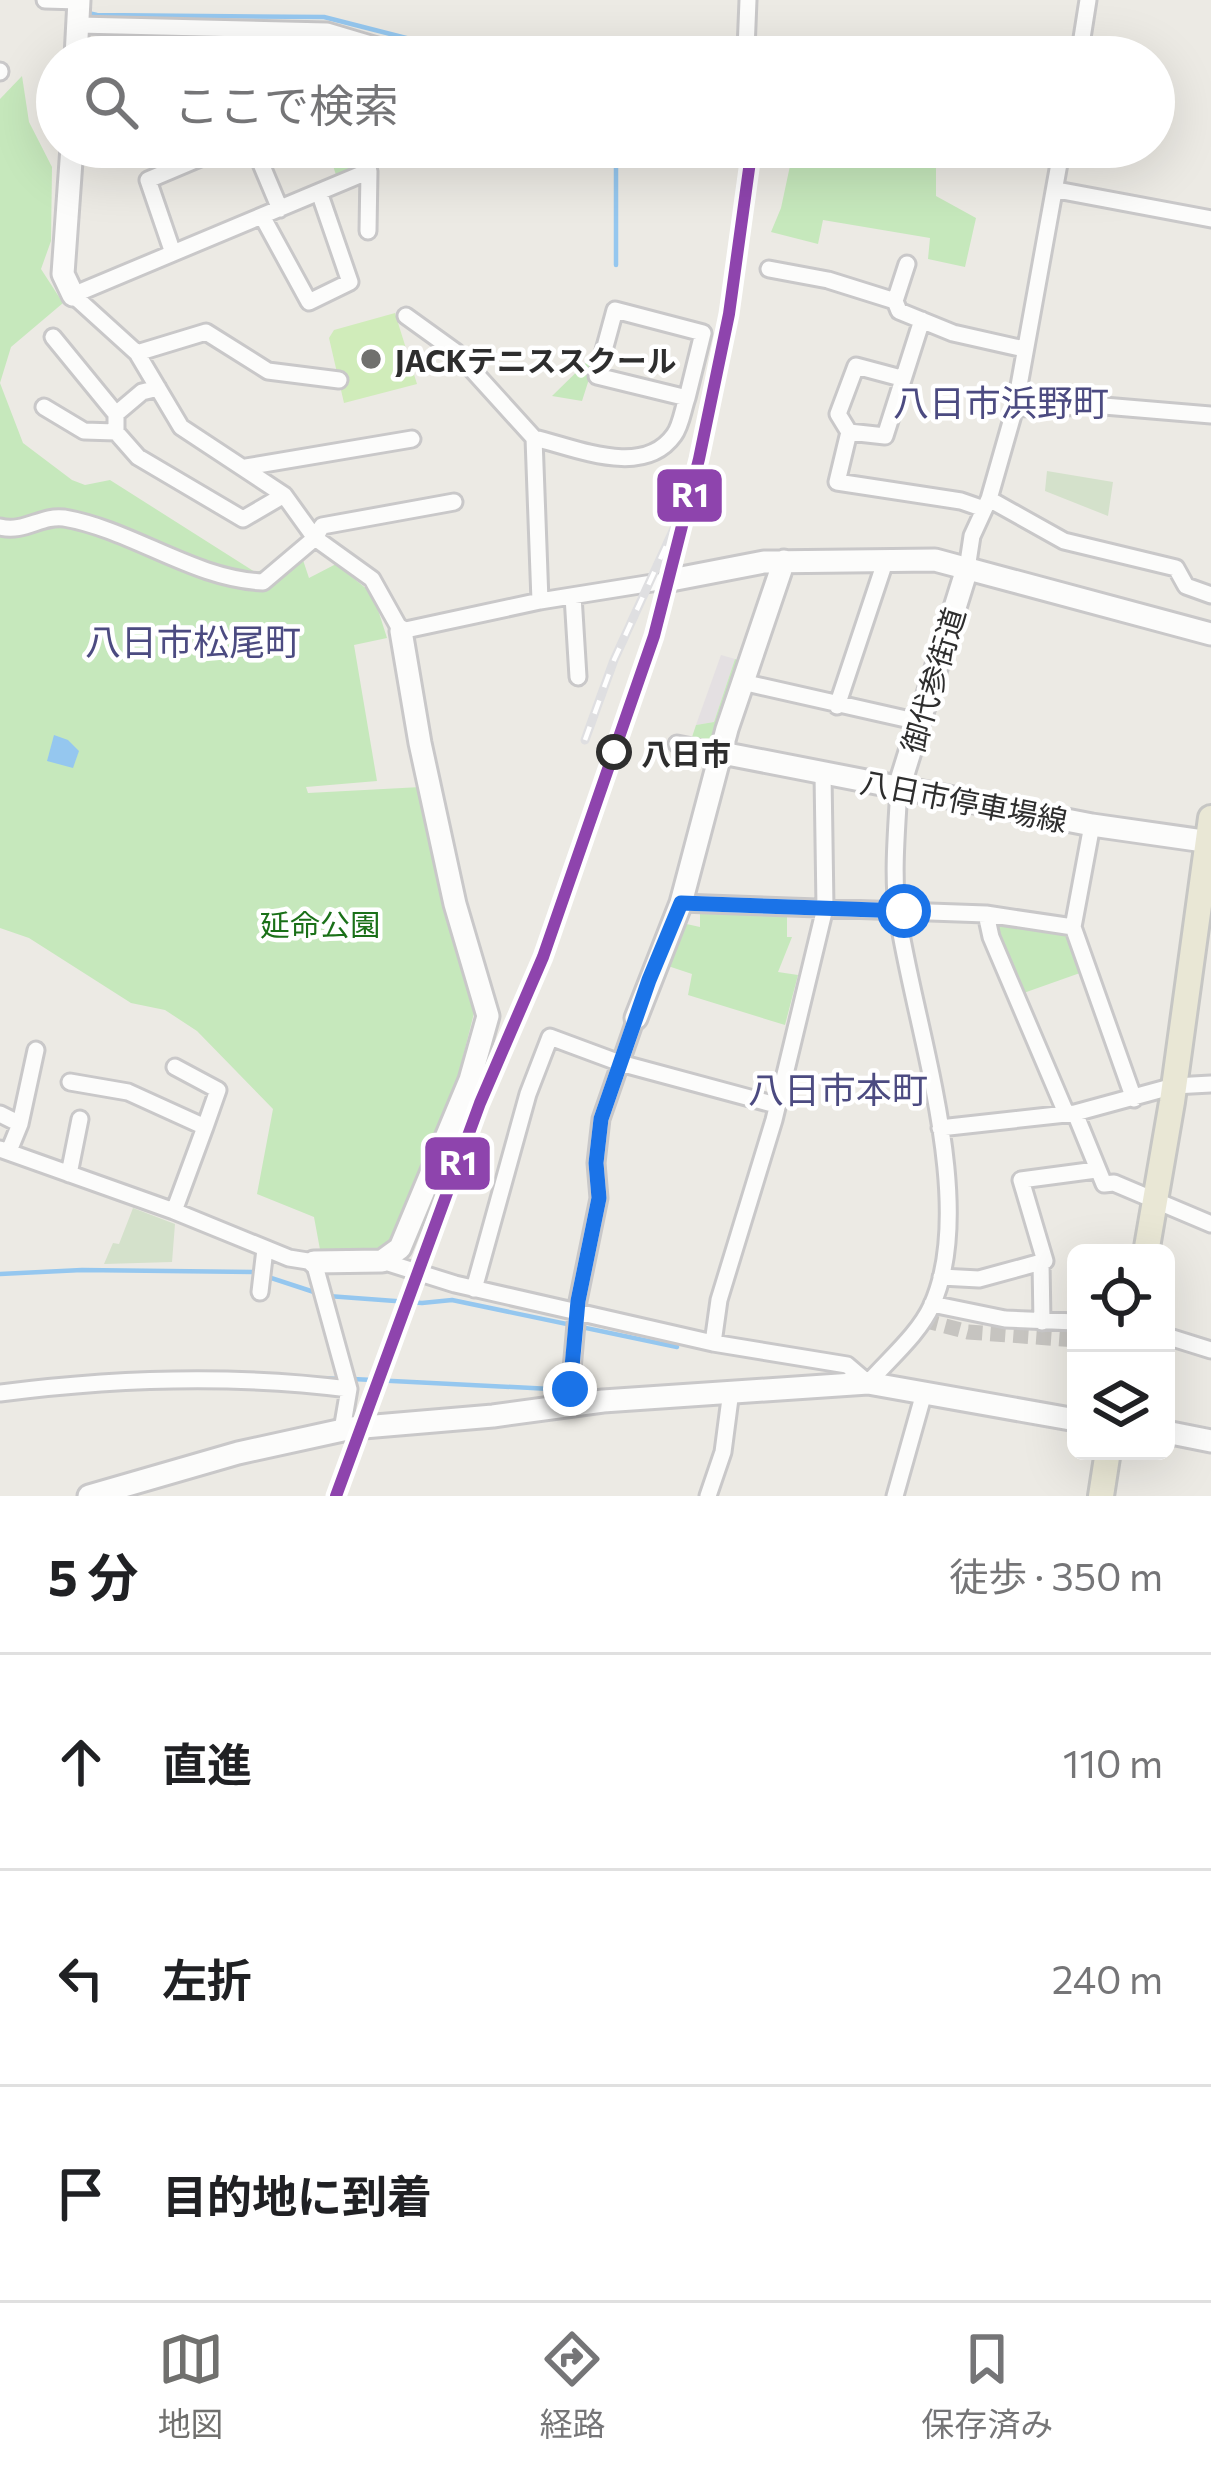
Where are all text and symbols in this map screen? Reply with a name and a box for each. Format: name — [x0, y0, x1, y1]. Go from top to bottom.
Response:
search box — [36, 36, 1175, 168]
icon: search — [78, 69, 144, 135]
text: ここで検索 — [174, 76, 399, 131]
place label: JACKテニススクール — [395, 341, 677, 378]
marker: JACKテニススクール — [358, 346, 384, 372]
district label: 八日市浜野町 — [893, 379, 1109, 423]
line badge: R1 — [655, 467, 724, 524]
text: R1 — [671, 473, 709, 514]
street label: 御代参街道 — [892, 603, 972, 757]
district label: 八日市松尾町 — [85, 618, 301, 662]
place label: 八日市 — [641, 734, 731, 771]
marker: 八日市 — [598, 736, 630, 768]
street label: 八日市停車場線 — [857, 762, 1071, 838]
route start — [877, 884, 931, 938]
park label: 延命公園 — [260, 905, 380, 942]
district label: 八日市本町 — [748, 1066, 928, 1110]
line badge: R1 — [423, 1135, 492, 1192]
text: R1 — [439, 1141, 477, 1182]
map controls — [1067, 1244, 1175, 1460]
button: locate — [1067, 1244, 1175, 1352]
button: layers — [1067, 1352, 1175, 1460]
route end — [543, 1362, 597, 1416]
text: 5 分 — [48, 1544, 138, 1607]
text: 徒歩 · 350 m — [949, 1551, 1163, 1599]
icon: ahead — [48, 1729, 114, 1795]
text: 直進 — [162, 1735, 252, 1790]
text: 110 m — [1063, 1738, 1163, 1786]
icon: left — [48, 1945, 114, 2011]
text: 左折 — [162, 1951, 252, 2006]
text: 240 m — [1052, 1954, 1163, 2002]
icon: arrive — [48, 2161, 114, 2227]
text: 目的地に到着 — [162, 2167, 432, 2222]
tab: 地図 — [158, 2326, 224, 2446]
tab: 経路 — [539, 2326, 605, 2446]
tab: 保存済み — [921, 2326, 1053, 2446]

